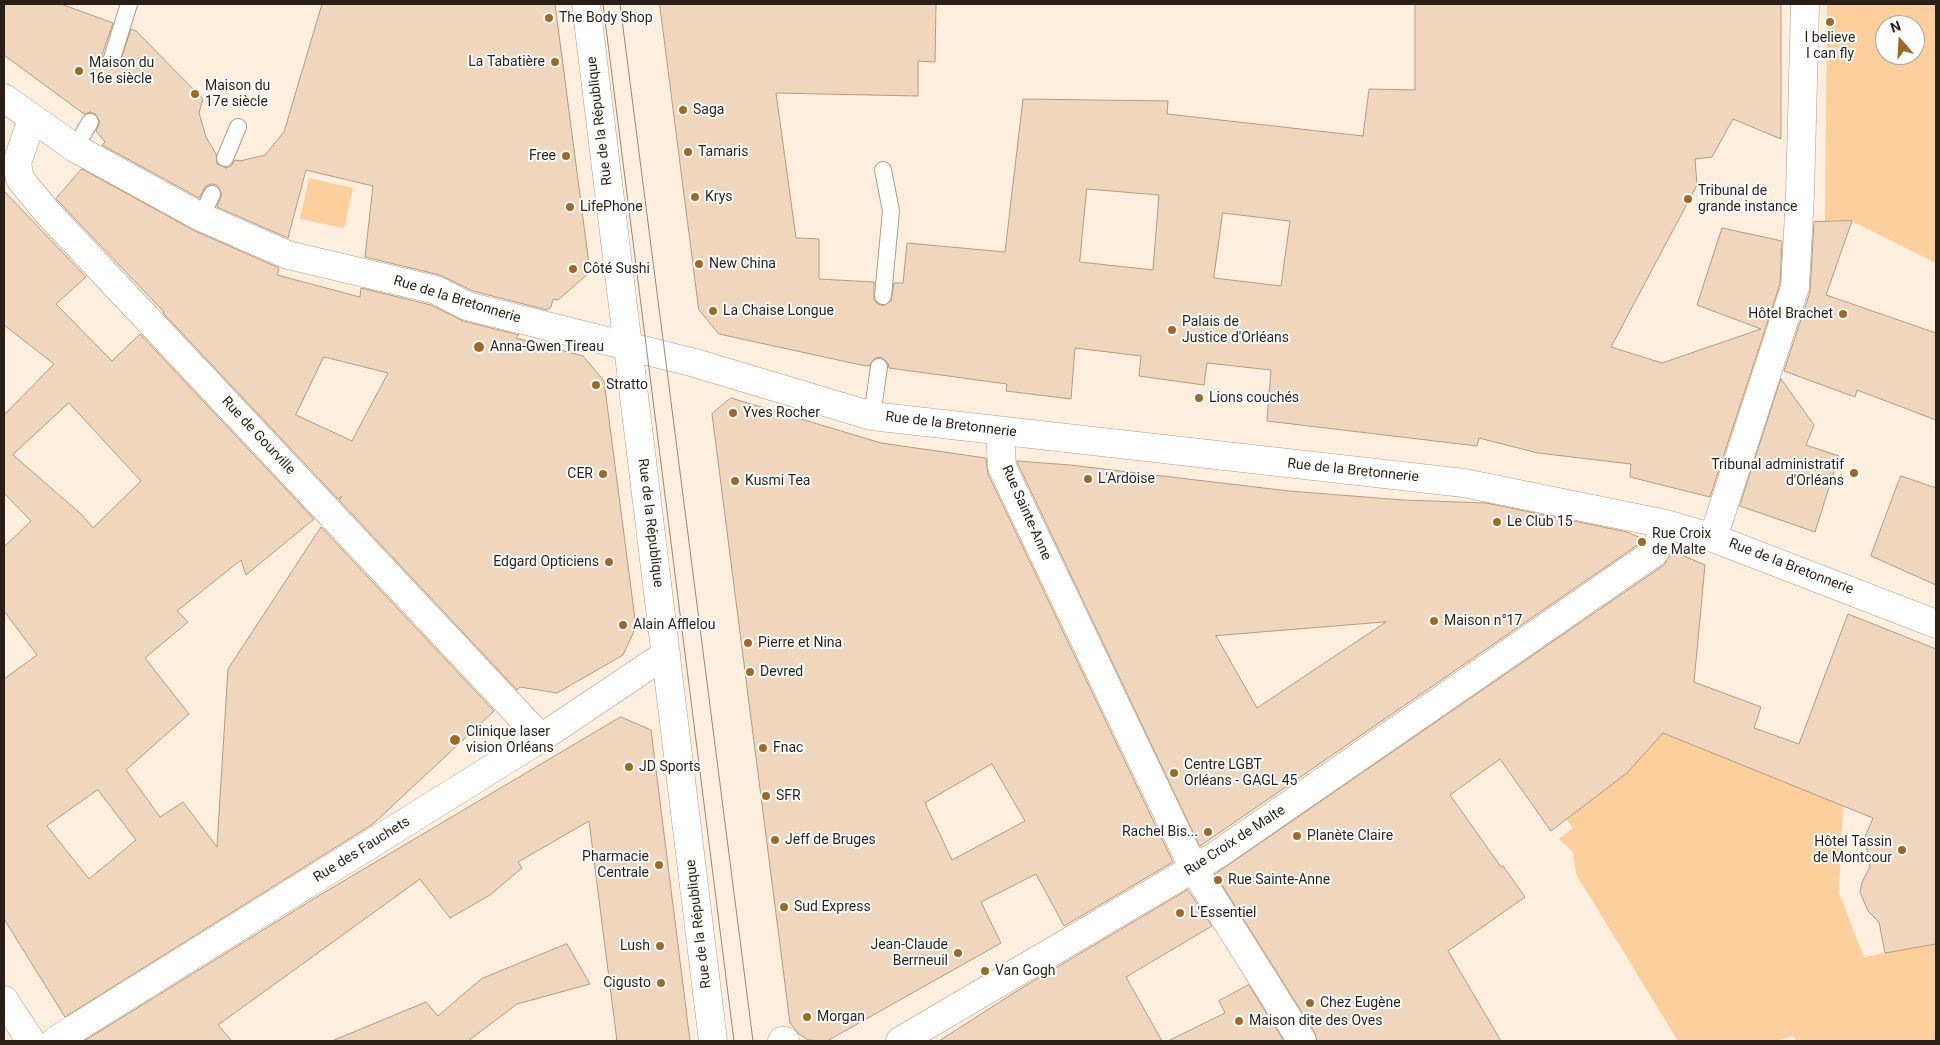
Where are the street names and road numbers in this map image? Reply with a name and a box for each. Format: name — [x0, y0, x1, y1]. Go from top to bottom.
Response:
street label: Rue de la République — [584, 55, 616, 187]
street label: Rue de la Bretonnerie — [391, 273, 523, 327]
street label: Rue de Gourville — [218, 393, 298, 479]
street label: Rue de la Bretonnerie — [884, 409, 1018, 441]
street label: Rue de la Bretonnerie — [1286, 456, 1420, 486]
street label: Rue de la République — [634, 457, 666, 589]
street label: Rue Sainte-Anne — [998, 463, 1054, 563]
street label: Rue de la Bretonnerie — [1726, 535, 1856, 599]
street label: Rue Croix de Malte — [1181, 802, 1289, 880]
street label: Rue des Fauchets — [311, 814, 413, 886]
street label: Rue de la République — [683, 858, 715, 990]

